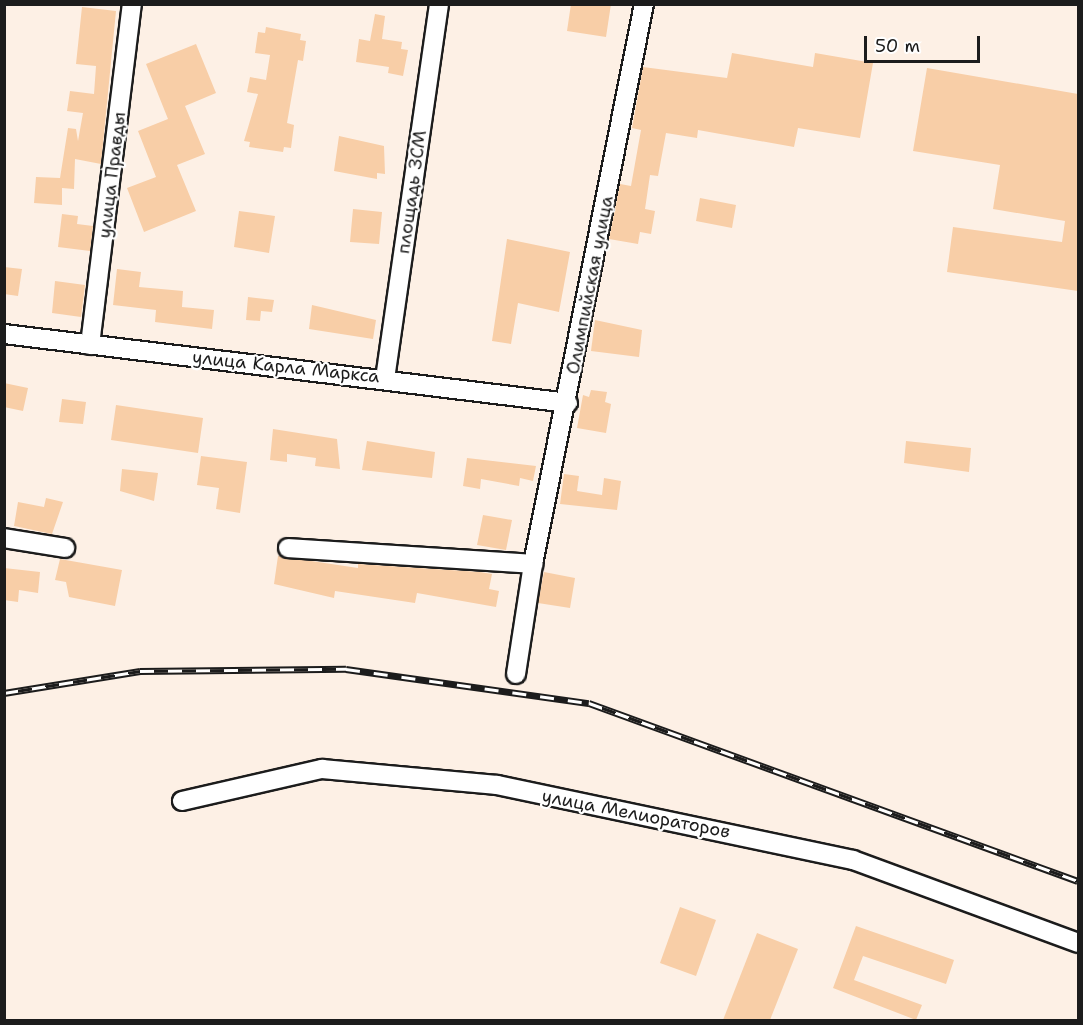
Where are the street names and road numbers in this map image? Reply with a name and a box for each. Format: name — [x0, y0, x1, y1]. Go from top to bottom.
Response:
street label: улица Правды — [94, 111, 130, 239]
street label: площадь ЗСМ — [393, 129, 431, 255]
street label: Олимпийская улица — [562, 194, 618, 376]
street label: улица Карла Маркса — [191, 346, 381, 388]
street label: улица Мелиораторов — [540, 785, 732, 843]

